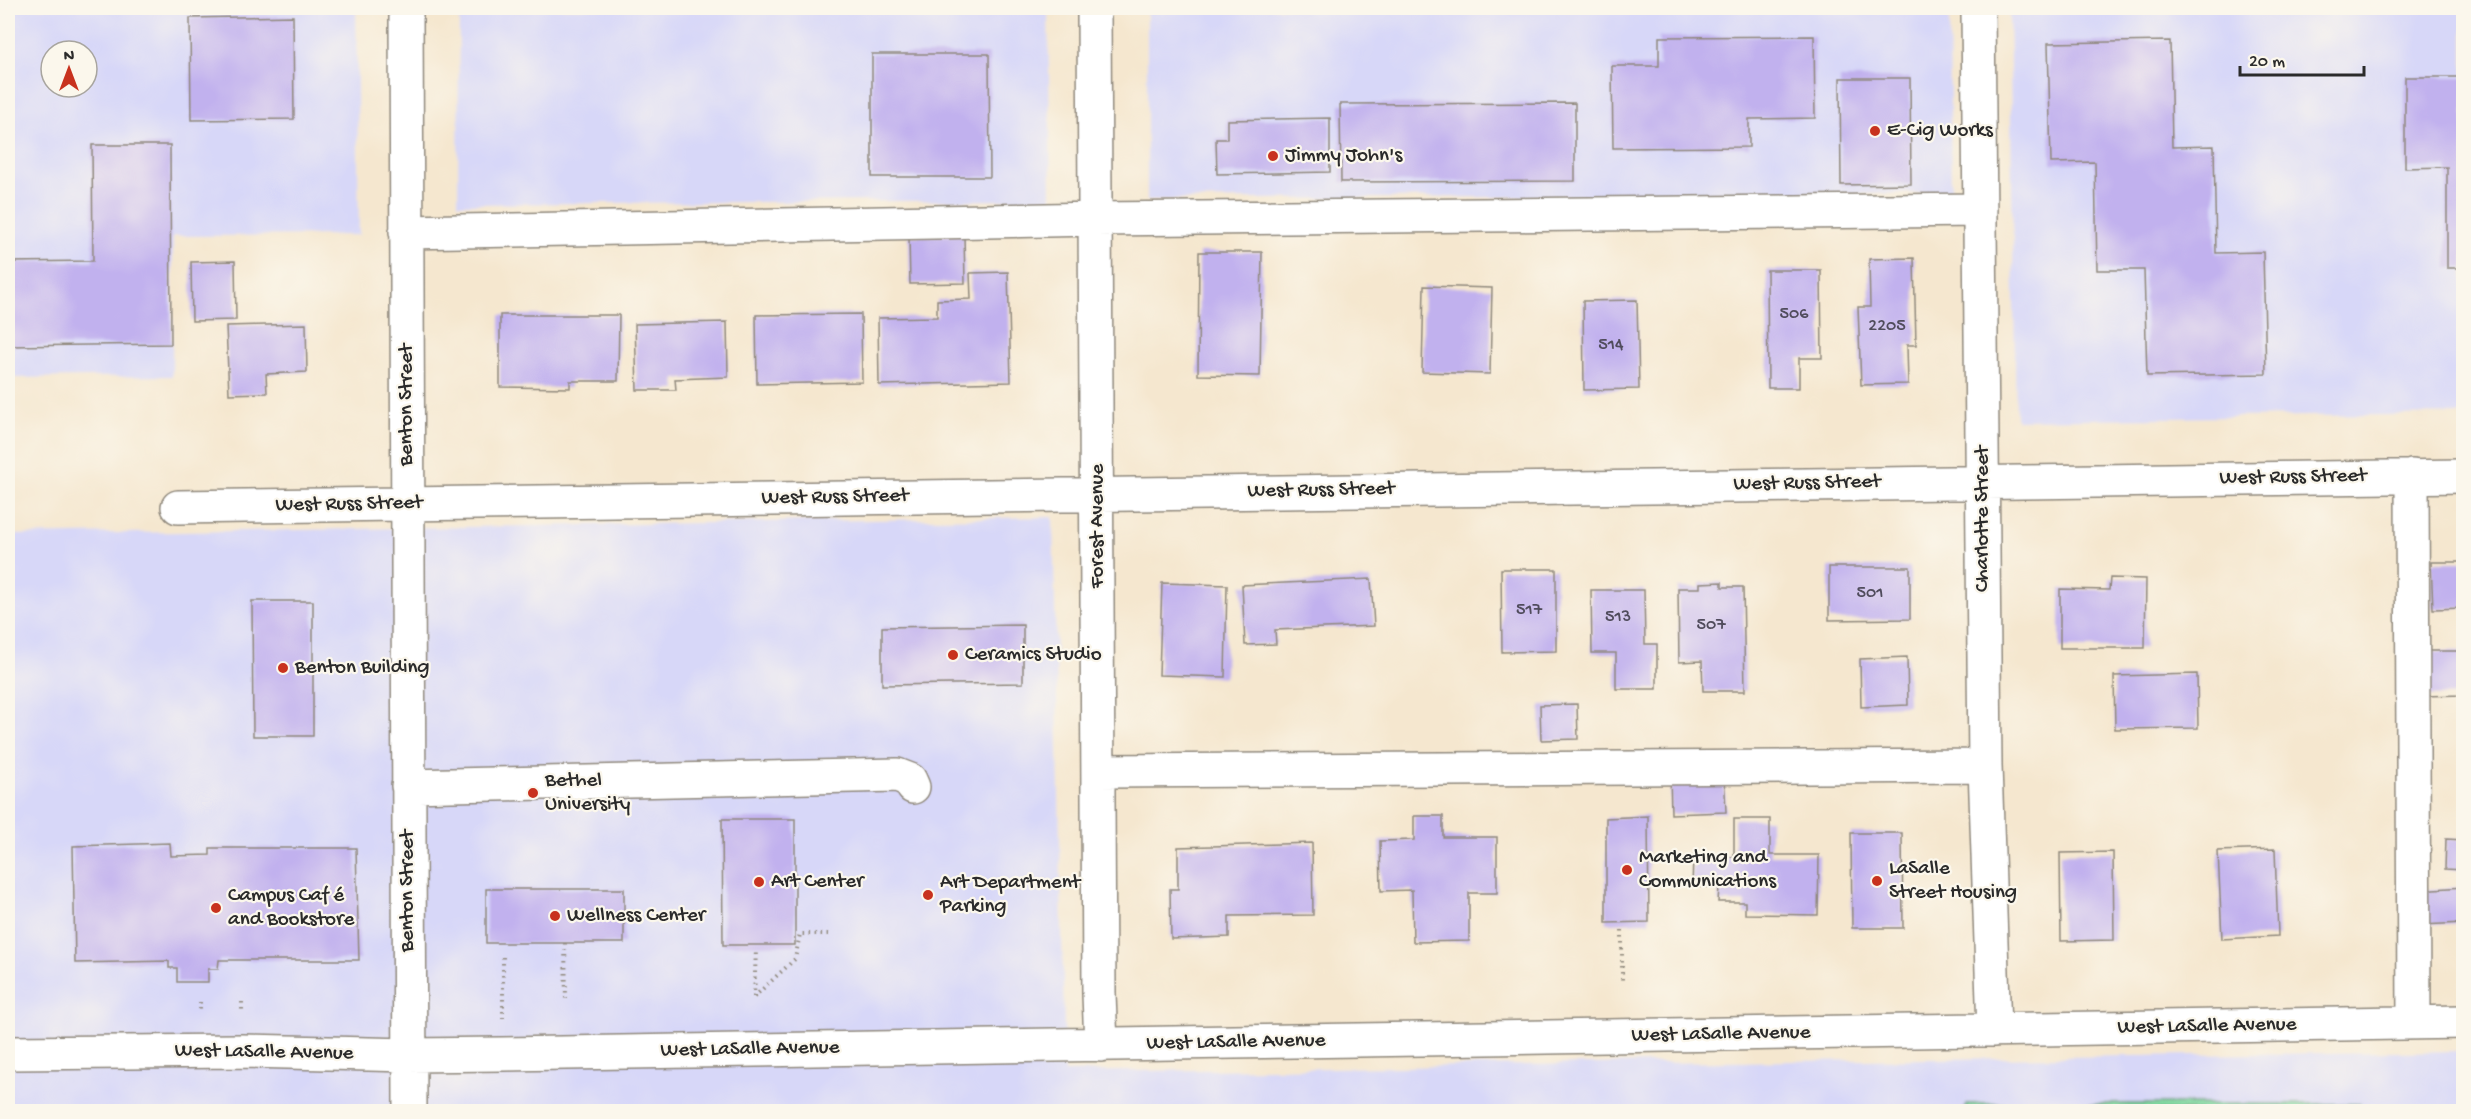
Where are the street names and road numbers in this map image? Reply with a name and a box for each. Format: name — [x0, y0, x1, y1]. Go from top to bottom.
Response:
street label: Benton Street — [395, 342, 420, 467]
street label: Charlotte Street — [1971, 443, 1996, 592]
street label: Forest Avenue — [1086, 463, 1111, 589]
street label: West Russ Street — [2219, 464, 2369, 492]
street label: West Russ Street — [1733, 470, 1883, 498]
street label: West Russ Street — [1247, 477, 1397, 505]
street label: West Russ Street — [761, 484, 911, 512]
street label: West Russ Street — [275, 491, 425, 519]
street label: Benton Street — [396, 828, 421, 953]
street label: West LaSalle Avenue — [2117, 1013, 2298, 1041]
street label: West LaSalle Avenue — [1631, 1021, 1812, 1049]
street label: West LaSalle Avenue — [1146, 1029, 1327, 1057]
street label: West LaSalle Avenue — [660, 1036, 841, 1064]
street label: West LaSalle Avenue — [174, 1039, 355, 1067]

